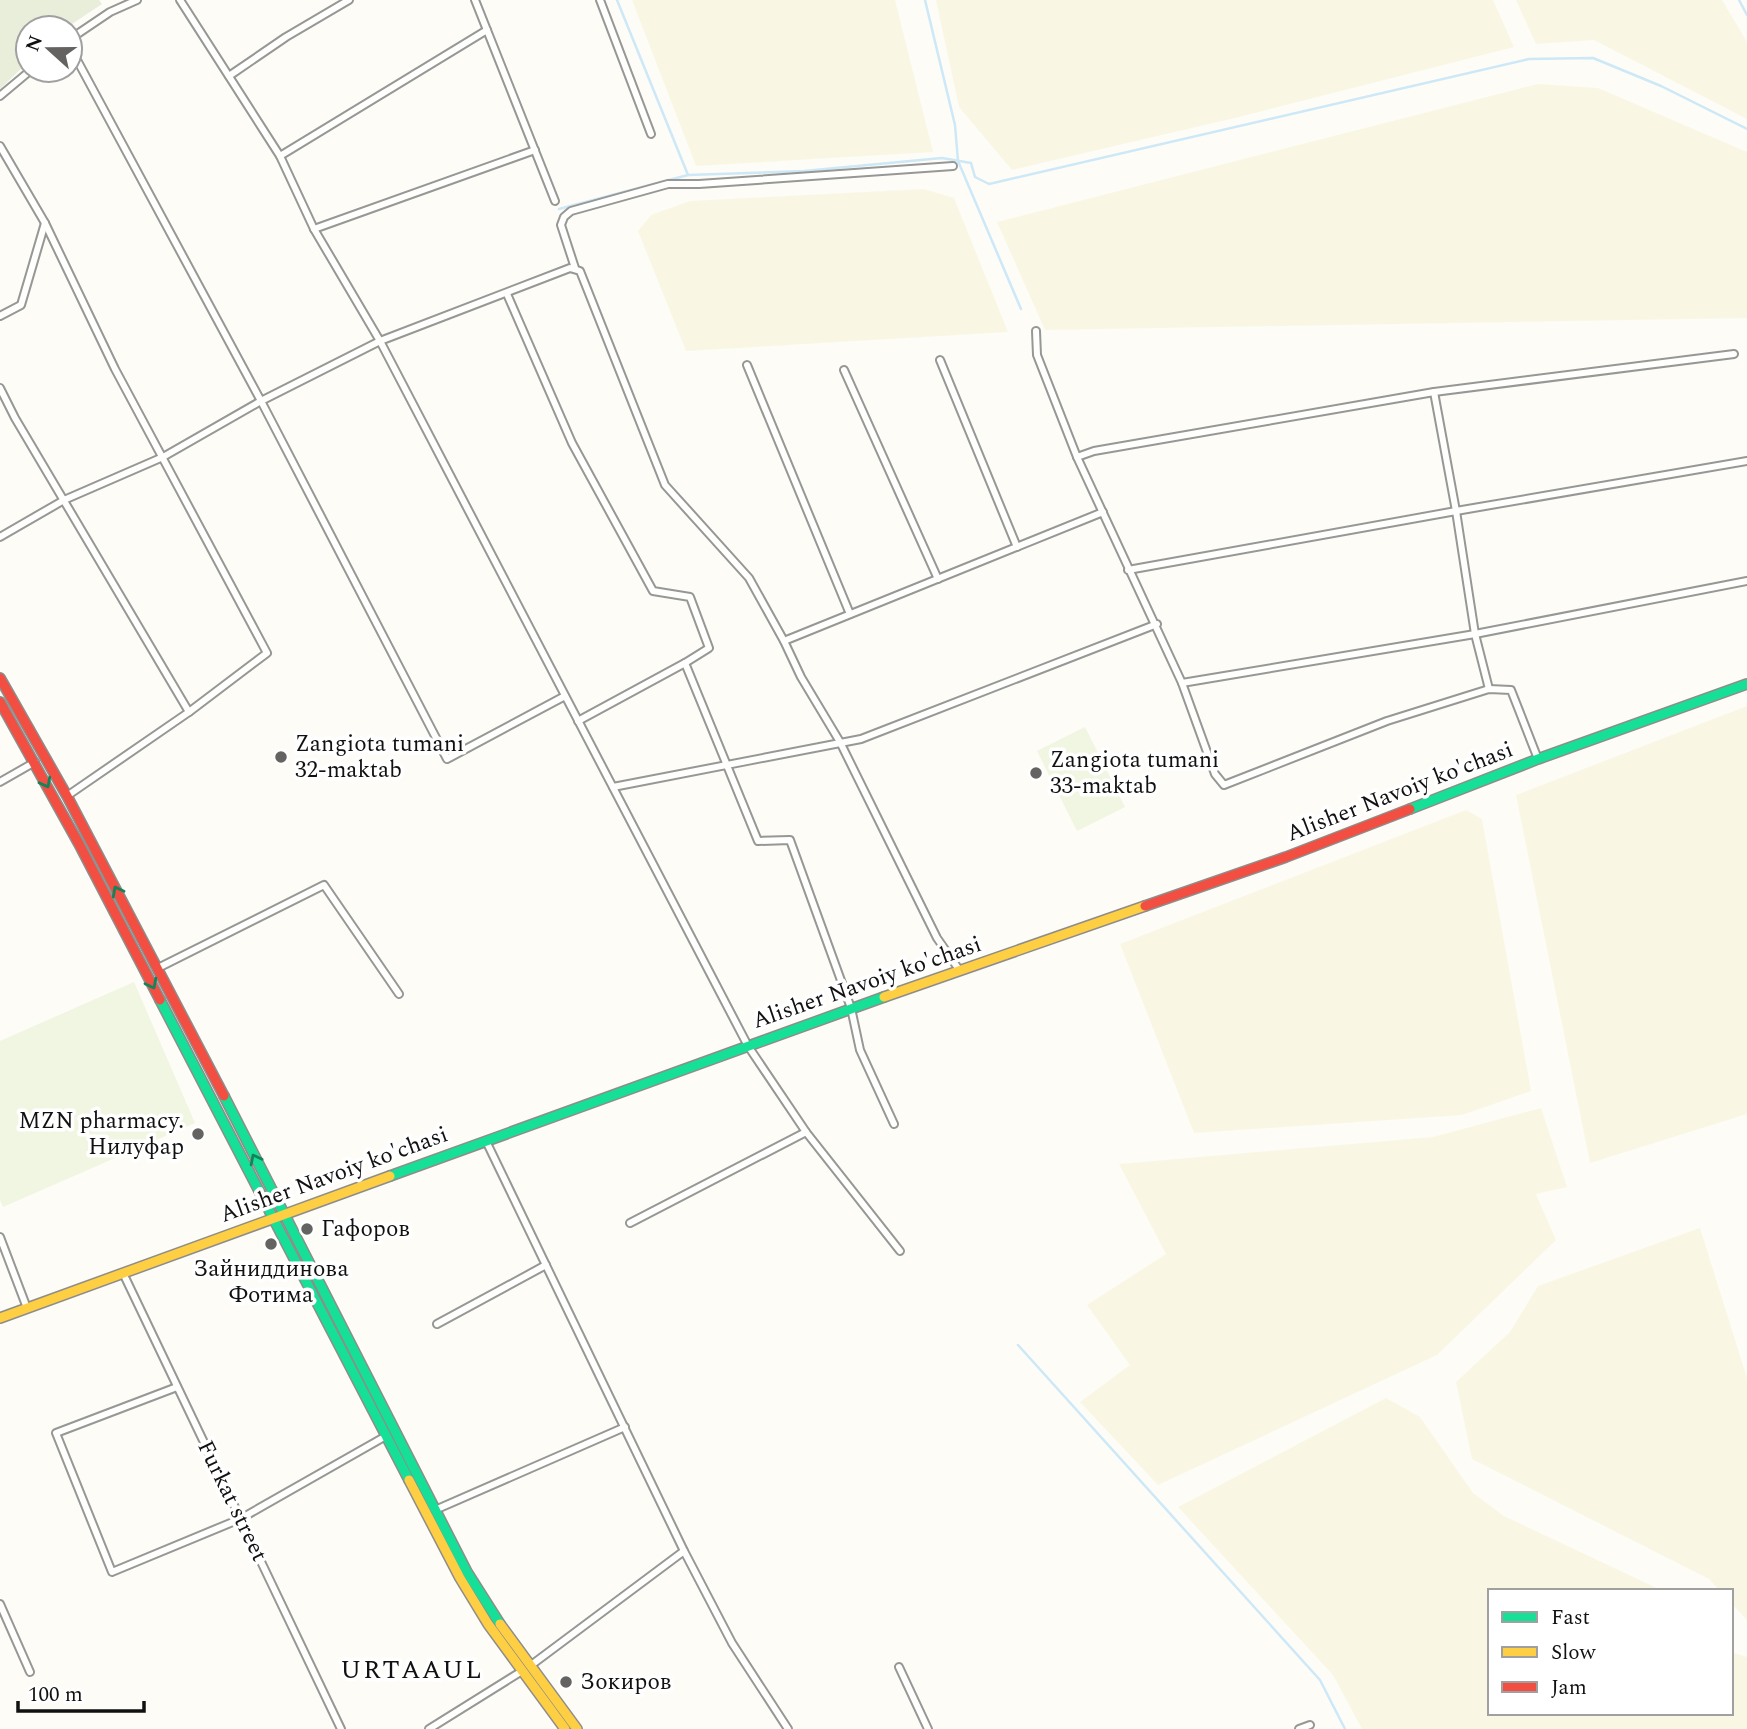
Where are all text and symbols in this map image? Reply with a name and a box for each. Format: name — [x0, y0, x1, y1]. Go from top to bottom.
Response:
north arrow — [14, 14, 84, 84]
text: N — [18, 31, 51, 56]
place label: Zangiota tumani 32-maktab — [295, 727, 464, 788]
street label: Alisher Navoiy ko'chasi — [1282, 733, 1518, 851]
place label: Zangiota tumani 33-maktab — [1050, 743, 1219, 804]
marker: Zangiota tumani 32-maktab — [273, 749, 289, 765]
marker: Zangiota tumani 33-maktab — [1028, 765, 1044, 781]
one-way arrow — [38, 775, 51, 788]
one-way arrow — [112, 886, 125, 898]
street label: Alisher Navoiy ko'chasi — [748, 927, 986, 1039]
one-way arrow — [143, 977, 157, 989]
place label: MZN pharmacy. Нилуфар — [18, 1104, 184, 1165]
street label: Alisher Navoiy ko'chasi — [215, 1117, 453, 1233]
marker: MZN pharmacy. Нилуфар — [190, 1126, 206, 1142]
one-way arrow — [249, 1154, 263, 1166]
place label: Гафоров — [321, 1212, 410, 1247]
marker: Гафоров — [299, 1221, 315, 1237]
marker: Зайниддинова Фотима — [263, 1236, 279, 1252]
place label: Зайниддинова Фотима — [193, 1252, 349, 1313]
street label: Furkat street — [188, 1434, 276, 1568]
legend — [1488, 1589, 1733, 1715]
text: Fast — [1551, 1602, 1590, 1634]
text: Slow — [1551, 1637, 1597, 1669]
district label: URTAAUL — [340, 1650, 484, 1690]
place label: Зокиров — [580, 1665, 671, 1700]
scale bar — [18, 1670, 144, 1714]
text: Jam — [1551, 1672, 1587, 1704]
marker: Зокиров — [558, 1674, 574, 1690]
text: 100 m — [28, 1679, 83, 1711]

